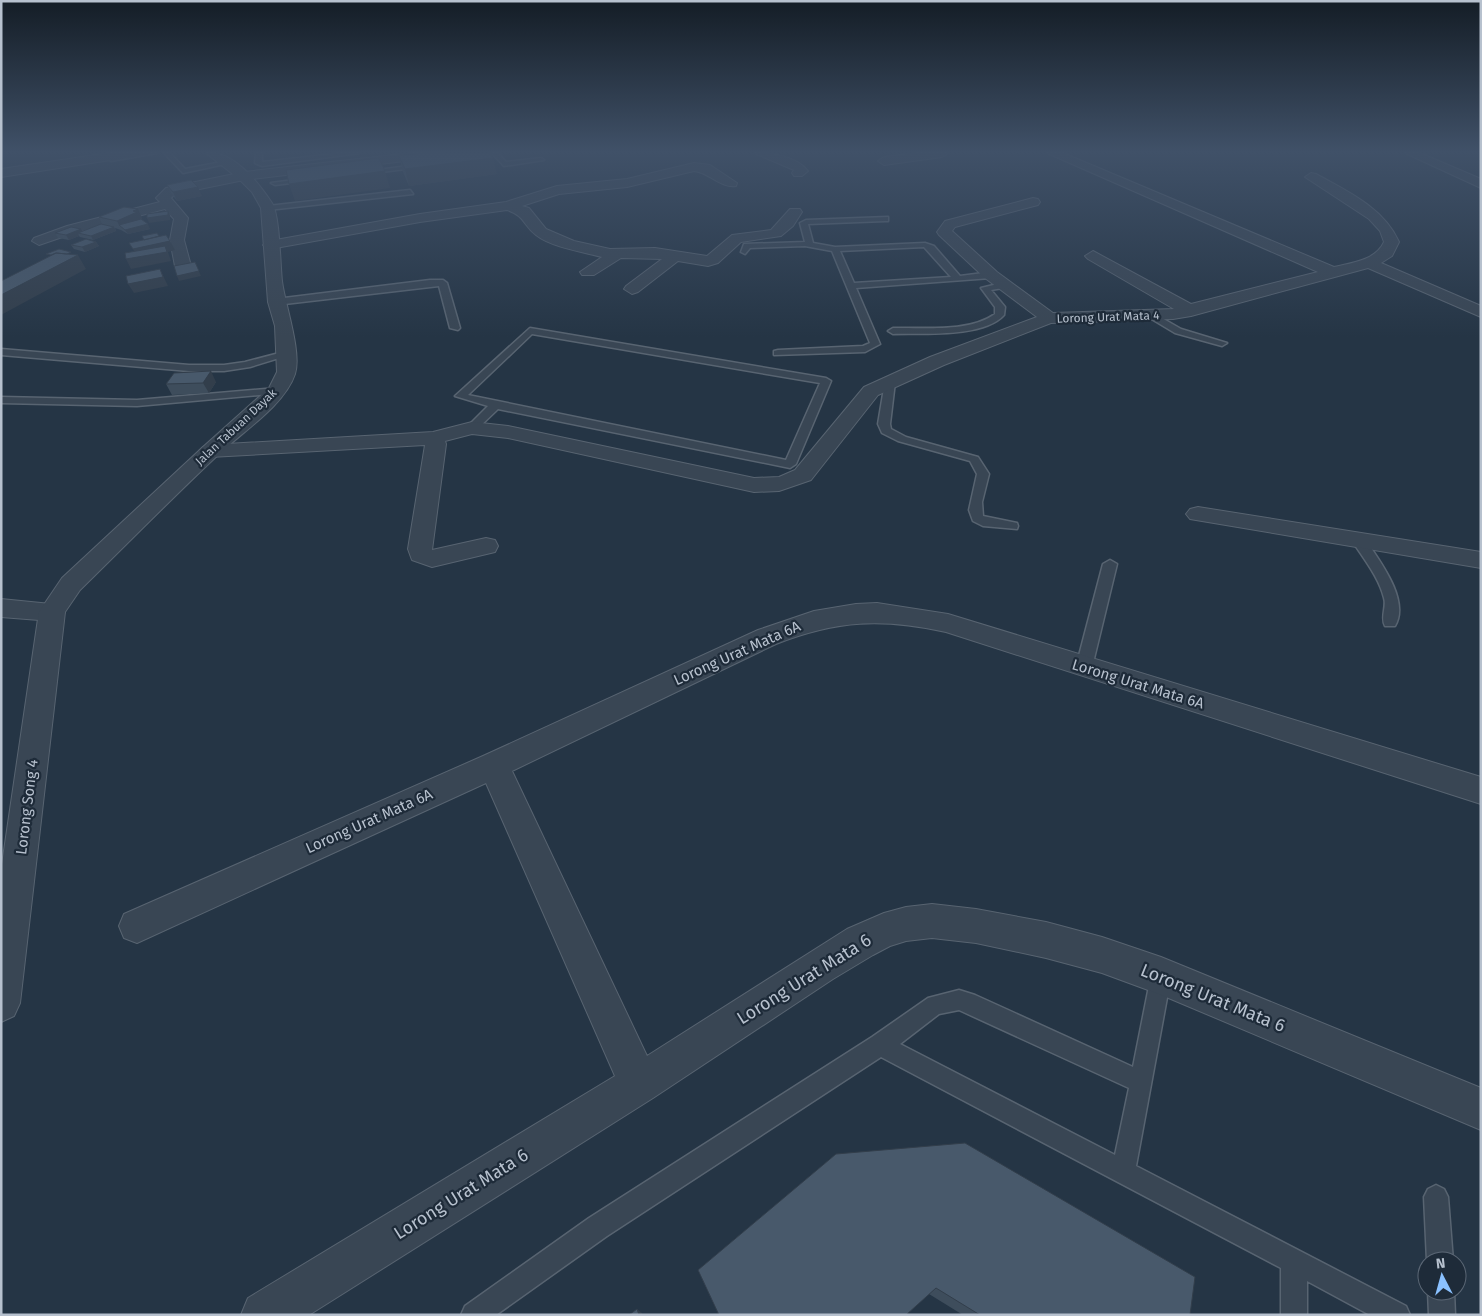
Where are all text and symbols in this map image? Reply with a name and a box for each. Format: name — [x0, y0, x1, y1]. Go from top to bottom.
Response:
street label: Lorong Urat Mata 4 — [1056, 308, 1160, 326]
street label: Jalan Tabuan Dayak — [193, 385, 280, 468]
street label: Lorong Urat Mata 6A — [671, 617, 804, 689]
street label: Lorong Urat Mata 6A — [1070, 655, 1207, 713]
street label: Lorong Song 4 — [12, 758, 42, 856]
street label: Lorong Urat Mata 6A — [303, 785, 436, 857]
street label: Lorong Urat Mata 6 — [733, 929, 875, 1029]
street label: Lorong Urat Mata 6 — [1137, 959, 1289, 1037]
street label: Lorong Urat Mata 6 — [390, 1144, 532, 1244]
north arrow — [1417, 1251, 1467, 1301]
text: N — [1435, 1255, 1446, 1273]

